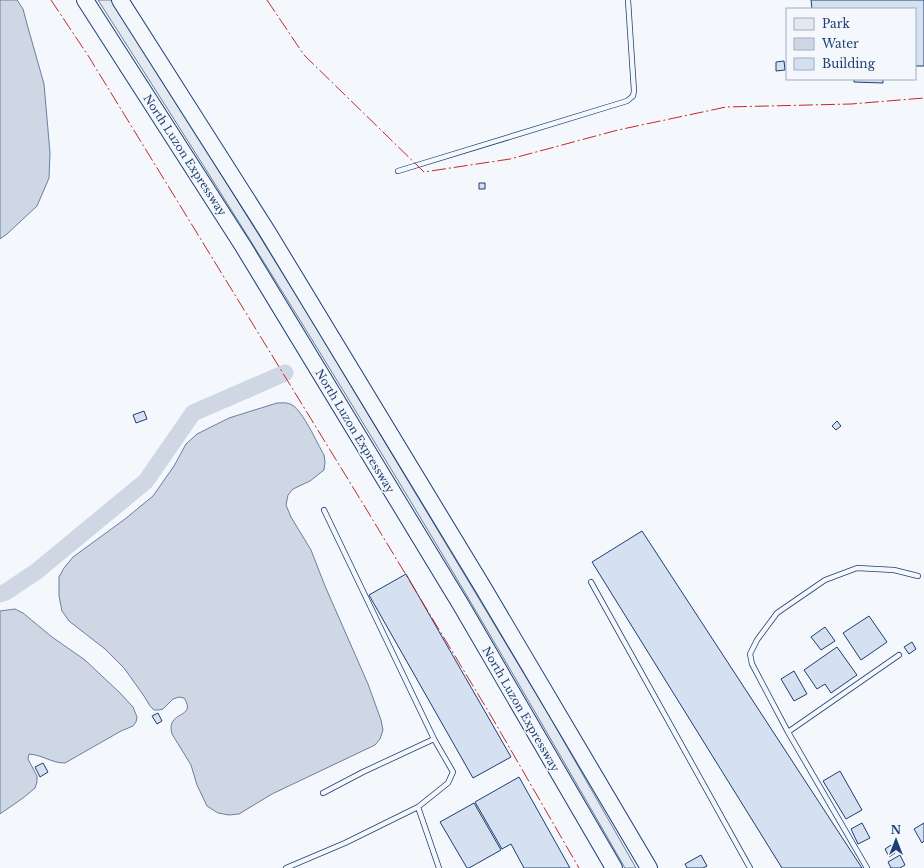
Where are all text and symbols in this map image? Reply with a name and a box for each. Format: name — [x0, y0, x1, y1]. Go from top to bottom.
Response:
legend — [786, 8, 916, 80]
text: Park — [822, 16, 850, 31]
text: Water — [821, 36, 859, 51]
text: Building — [822, 56, 876, 71]
street label: North Luzon Expressway — [140, 92, 230, 218]
street label: North Luzon Expressway — [312, 367, 398, 495]
street label: North Luzon Expressway — [479, 644, 563, 774]
north arrow — [876, 820, 916, 860]
text: N — [891, 823, 902, 837]

